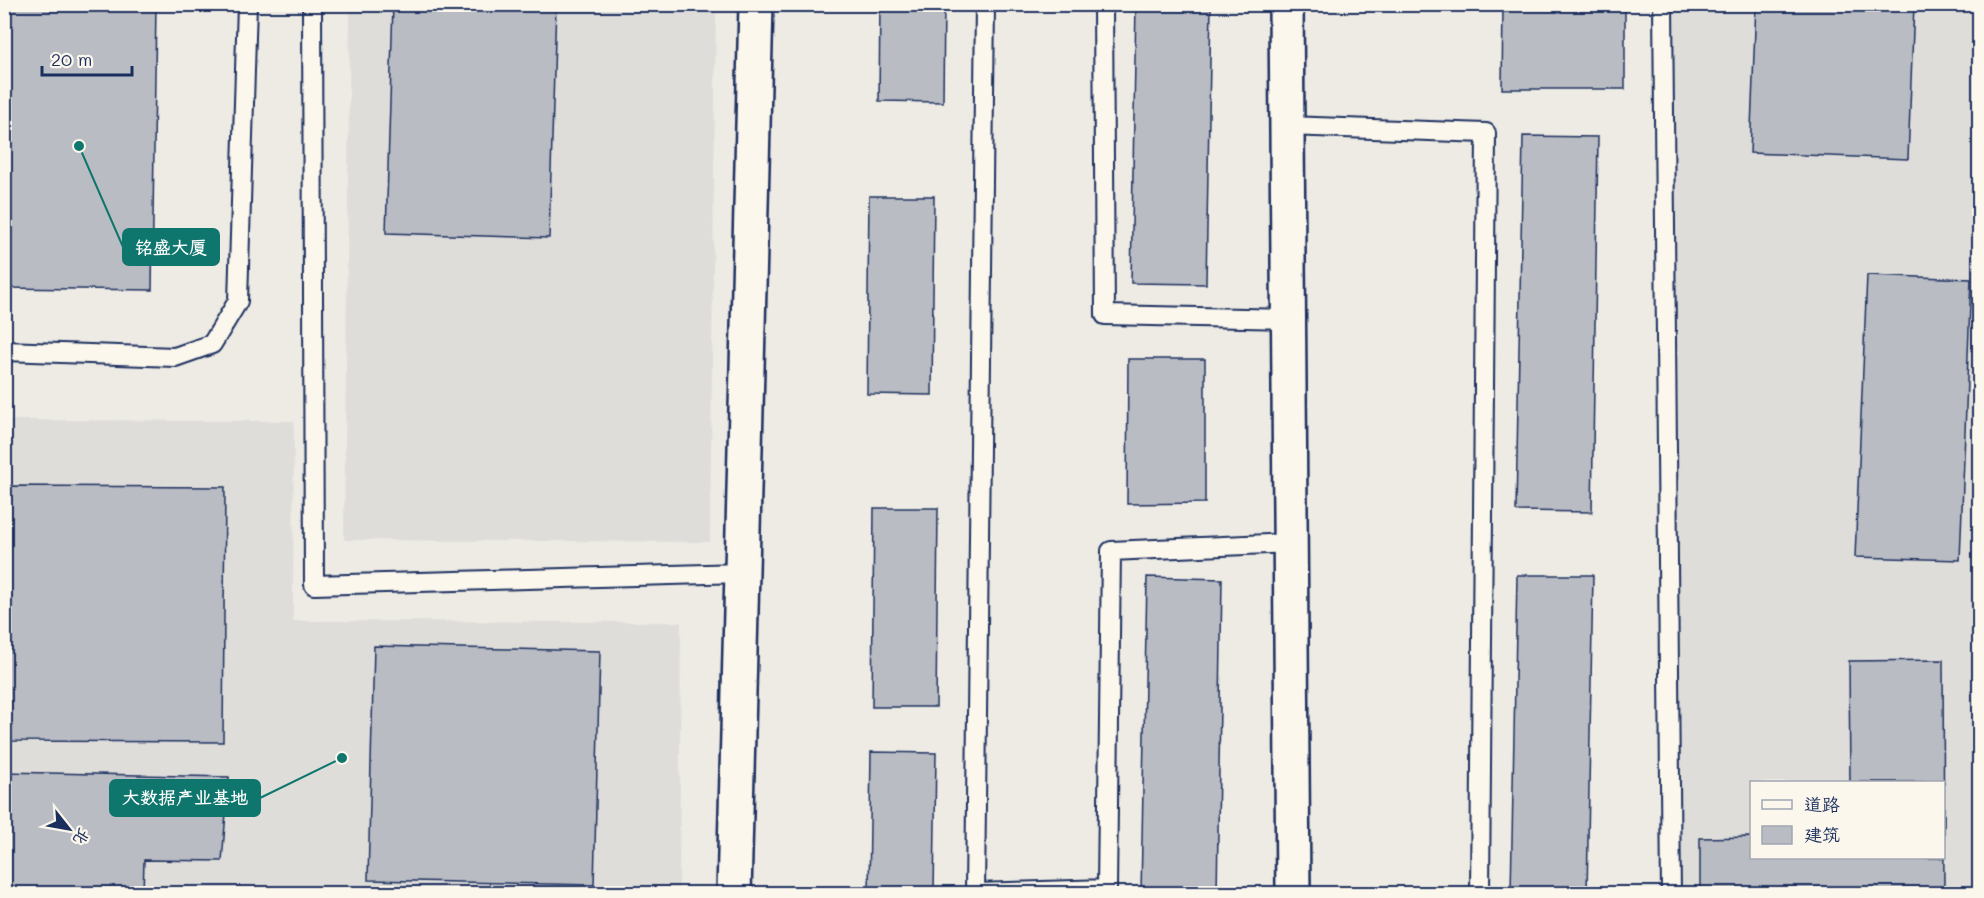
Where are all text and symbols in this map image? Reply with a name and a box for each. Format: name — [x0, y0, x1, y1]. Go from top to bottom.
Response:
scale bar — [42, 39, 132, 77]
text: 20 m — [51, 47, 92, 71]
callout: 铭盛大厦 — [123, 229, 219, 265]
text: 铭盛大厦 — [135, 235, 207, 259]
callout: 大数据产业基地 — [110, 780, 260, 816]
legend — [1750, 781, 1945, 859]
text: 大数据产业基地 — [122, 785, 248, 809]
text: 道路 — [1804, 792, 1840, 816]
north arrow — [39, 799, 99, 859]
text: 建筑 — [1804, 822, 1840, 846]
text: 北 — [69, 825, 95, 849]

